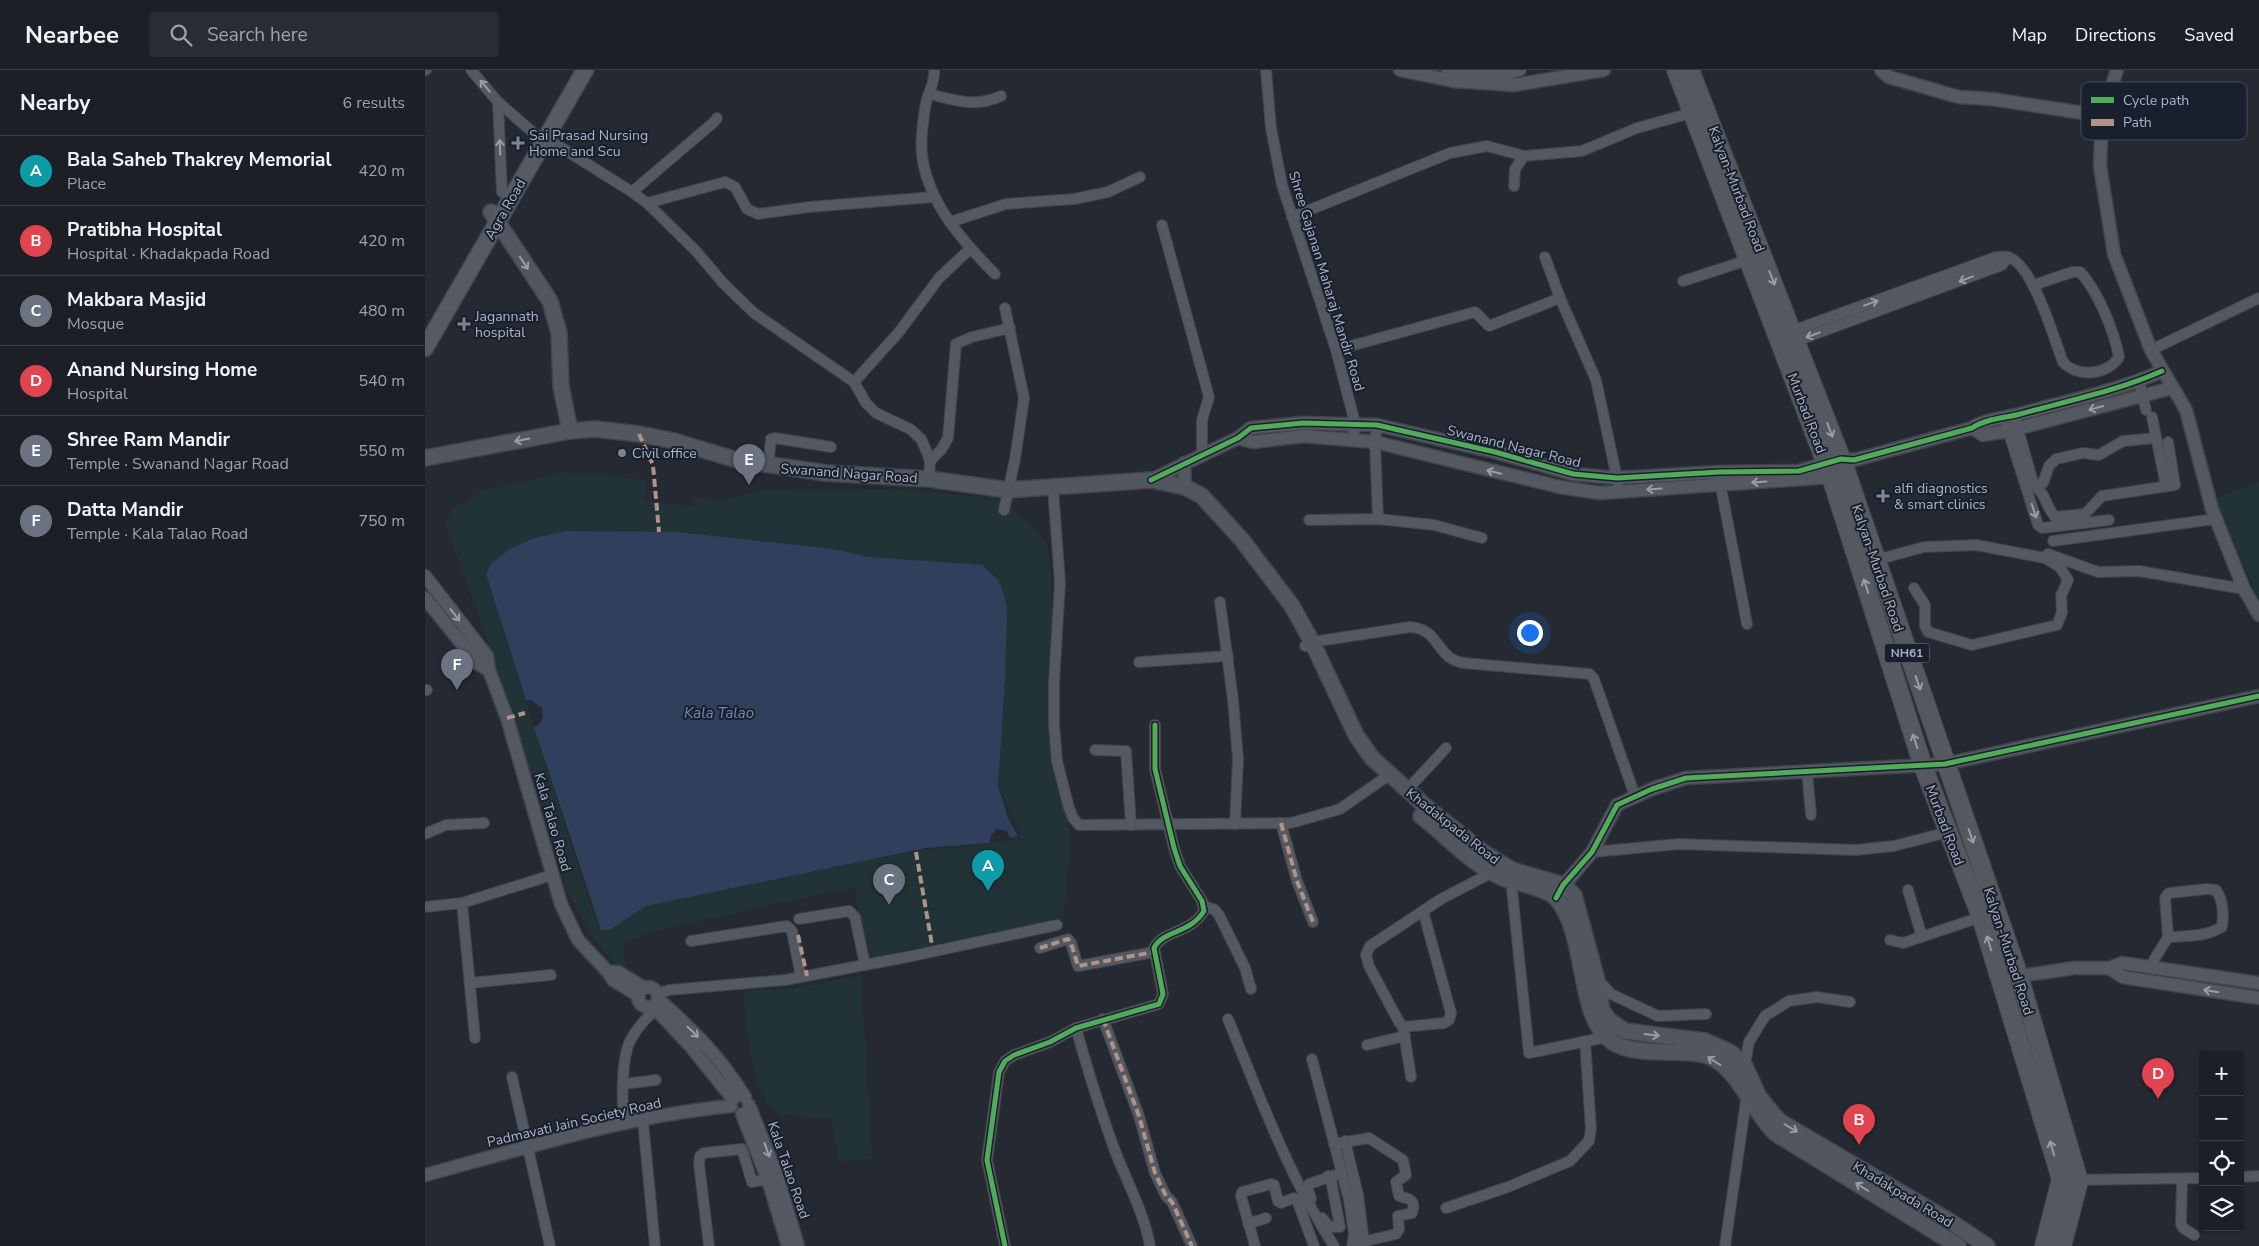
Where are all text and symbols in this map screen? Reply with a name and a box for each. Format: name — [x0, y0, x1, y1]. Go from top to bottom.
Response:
search box — [149, 12, 499, 57]
text: Nearbee — [25, 19, 119, 51]
icon: search — [167, 21, 195, 49]
text: Search here — [207, 22, 308, 48]
text: Map — [2012, 23, 2047, 47]
text: Directions — [2075, 23, 2156, 47]
text: Saved — [2184, 23, 2234, 47]
one-way arrow — [479, 80, 490, 93]
legend — [2081, 82, 2247, 140]
text: Nearby — [20, 89, 90, 117]
text: Cycle path — [2123, 91, 2189, 110]
text: 6 results — [343, 92, 405, 114]
text: Path — [2123, 113, 2152, 132]
street label: Kalyan-Murbad Road — [1704, 124, 1769, 255]
place label: Sai Prasad Nursing Home and Scu — [529, 126, 648, 161]
marker: Sai Prasad Nursing Home and Scu — [511, 136, 525, 150]
one-way arrow — [495, 140, 505, 156]
text: Bala Saheb Thakrey Memorial — [67, 147, 332, 173]
text: A — [30, 160, 42, 182]
text: 420 m — [358, 160, 405, 182]
street label: Shree Gajanan Maharaj Mandir Road — [1284, 169, 1369, 394]
text: Place — [67, 173, 106, 195]
street label: Agra Road — [480, 176, 530, 243]
text: Pratibha Hospital — [67, 217, 222, 243]
text: B — [30, 230, 42, 252]
text: 420 m — [358, 230, 405, 252]
text: Hospital · Khadakpada Road — [67, 243, 270, 265]
one-way arrow — [519, 256, 530, 270]
one-way arrow — [1767, 270, 1777, 285]
one-way arrow — [1958, 275, 1973, 284]
text: Makbara Masjid — [67, 287, 206, 313]
one-way arrow — [1863, 298, 1878, 307]
text: C — [31, 300, 41, 322]
text: 480 m — [358, 300, 405, 322]
place label: Jagannath hospital — [474, 307, 539, 342]
text: Mosque — [67, 313, 124, 335]
marker: Jagannath hospital — [457, 317, 471, 331]
one-way arrow — [1806, 331, 1821, 340]
text: Anand Nursing Home — [67, 357, 257, 383]
text: D — [30, 370, 42, 392]
text: 540 m — [358, 370, 405, 392]
street label: Murbad Road — [1782, 370, 1831, 456]
text: Hospital — [67, 383, 128, 405]
one-way arrow — [2088, 404, 2104, 413]
street label: Swanand Nagar Road — [1445, 421, 1583, 472]
one-way arrow — [1826, 422, 1835, 437]
text: Shree Ram Mandir — [67, 427, 230, 453]
one-way arrow — [514, 435, 530, 445]
text: E — [31, 440, 41, 462]
text: 550 m — [358, 440, 405, 462]
place label: Civil office — [632, 444, 697, 463]
pin: E — [733, 444, 765, 485]
marker: Civil office — [616, 447, 628, 459]
text: Temple · Swanand Nagar Road — [67, 453, 289, 475]
street label: Swanand Nagar Road — [780, 459, 918, 488]
one-way arrow — [1486, 467, 1502, 476]
one-way arrow — [1752, 478, 1768, 487]
place label: alfi diagnostics & smart clinics — [1894, 479, 1988, 514]
one-way arrow — [1646, 484, 1662, 494]
marker: alfi diagnostics & smart clinics — [1876, 489, 1890, 503]
text: Datta Mandir — [67, 497, 183, 523]
street label: Kalyan-Murbad Road — [1847, 502, 1908, 634]
one-way arrow — [2029, 503, 2039, 519]
text: F — [32, 510, 41, 532]
text: 750 m — [358, 510, 405, 532]
text: Temple · Kala Talao Road — [67, 523, 248, 545]
one-way arrow — [1860, 578, 1870, 594]
one-way arrow — [450, 608, 460, 622]
your location — [1517, 620, 1543, 646]
road number: NH61 — [1885, 644, 1929, 662]
pin: F — [441, 649, 473, 690]
one-way arrow — [1913, 674, 1923, 690]
water label: Kala Talao — [684, 703, 754, 723]
one-way arrow — [1909, 733, 1919, 749]
street label: Kala Talao Road — [529, 771, 576, 874]
street label: Murbad Road — [1920, 782, 1969, 868]
street label: Khadakpada Road — [1402, 784, 1503, 869]
one-way arrow — [1966, 828, 1976, 844]
pin: A — [972, 850, 1004, 891]
pin: C — [873, 864, 905, 905]
street label: Kalyan-Murbad Road — [1979, 885, 2038, 1017]
one-way arrow — [1983, 935, 1993, 951]
one-way arrow — [2203, 986, 2219, 996]
one-way arrow — [687, 1026, 700, 1038]
one-way arrow — [1643, 1030, 1659, 1040]
map controls — [2199, 1051, 2244, 1231]
button: + — [2199, 1051, 2244, 1096]
one-way arrow — [1708, 1056, 1722, 1066]
pin: D — [2142, 1058, 2174, 1099]
street label: Padmavati Jain Society Road — [485, 1093, 663, 1152]
button: − — [2199, 1096, 2244, 1141]
pin: B — [1843, 1104, 1875, 1145]
street label: Kala Talao Road — [763, 1119, 814, 1221]
one-way arrow — [1783, 1123, 1797, 1133]
one-way arrow — [2046, 1141, 2056, 1157]
button: locate — [2199, 1141, 2244, 1186]
one-way arrow — [763, 1142, 773, 1158]
street label: Khadakpada Road — [1849, 1157, 1957, 1232]
one-way arrow — [1855, 1181, 1869, 1191]
button: layers — [2199, 1186, 2244, 1231]

